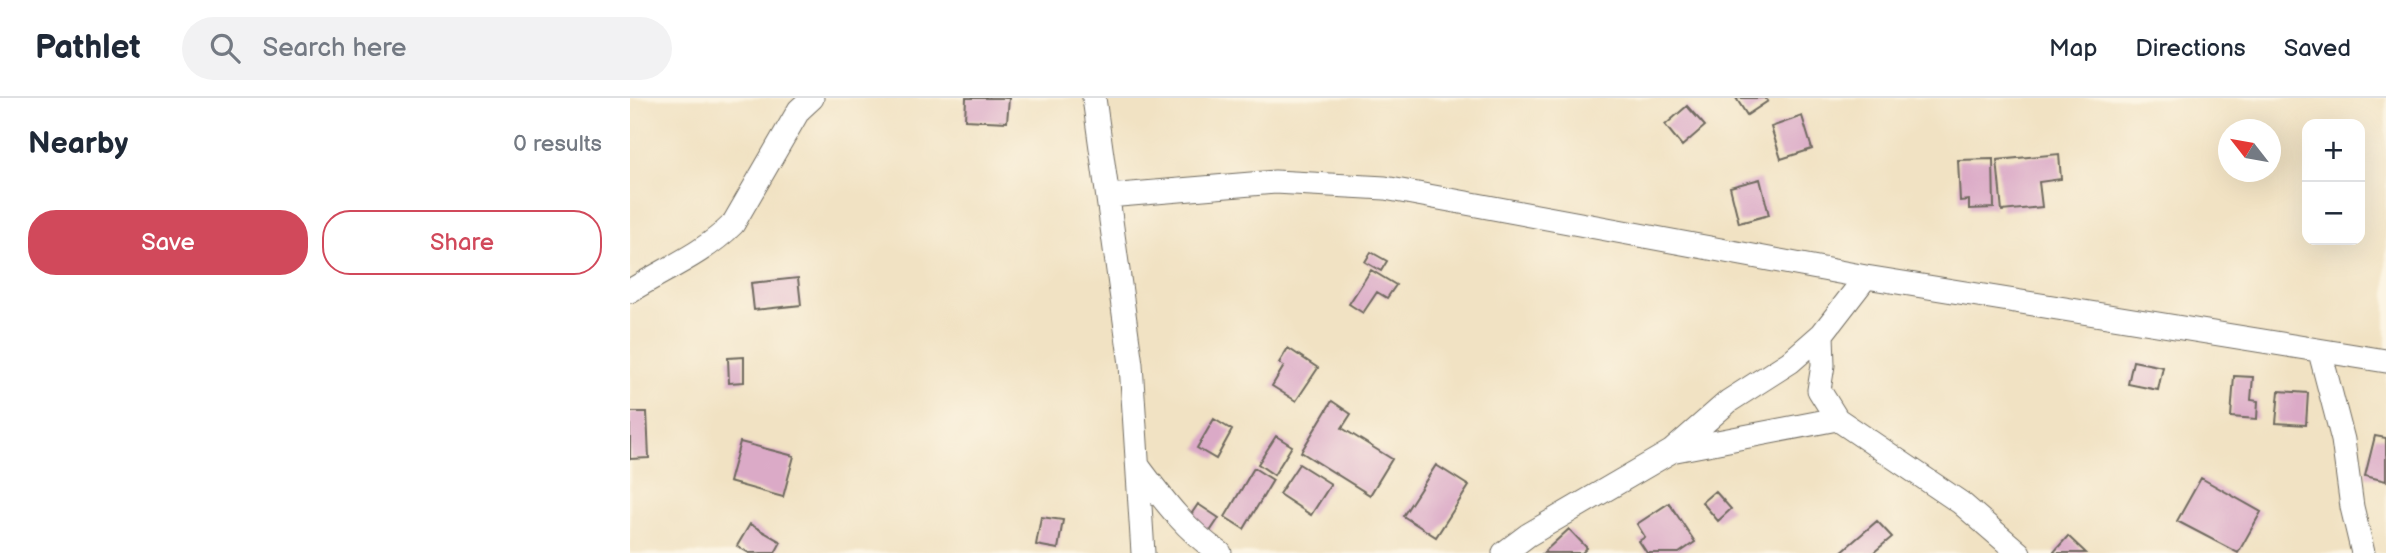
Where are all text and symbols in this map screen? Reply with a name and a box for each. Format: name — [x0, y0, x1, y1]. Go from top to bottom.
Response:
search box — [182, 17, 672, 80]
text: Pathlet — [35, 28, 140, 68]
icon: search — [206, 29, 244, 67]
text: Search here — [262, 33, 406, 64]
text: Map — [2049, 34, 2097, 63]
text: Directions — [2135, 34, 2246, 63]
text: Saved — [2284, 34, 2351, 63]
north arrow — [2218, 119, 2281, 182]
map controls — [2302, 119, 2365, 245]
button: + — [2302, 119, 2365, 182]
text: Nearby — [28, 126, 128, 162]
text: 0 results — [513, 130, 602, 158]
button: − — [2302, 182, 2365, 245]
button: Save — [28, 210, 308, 275]
button: Share — [322, 210, 602, 275]

